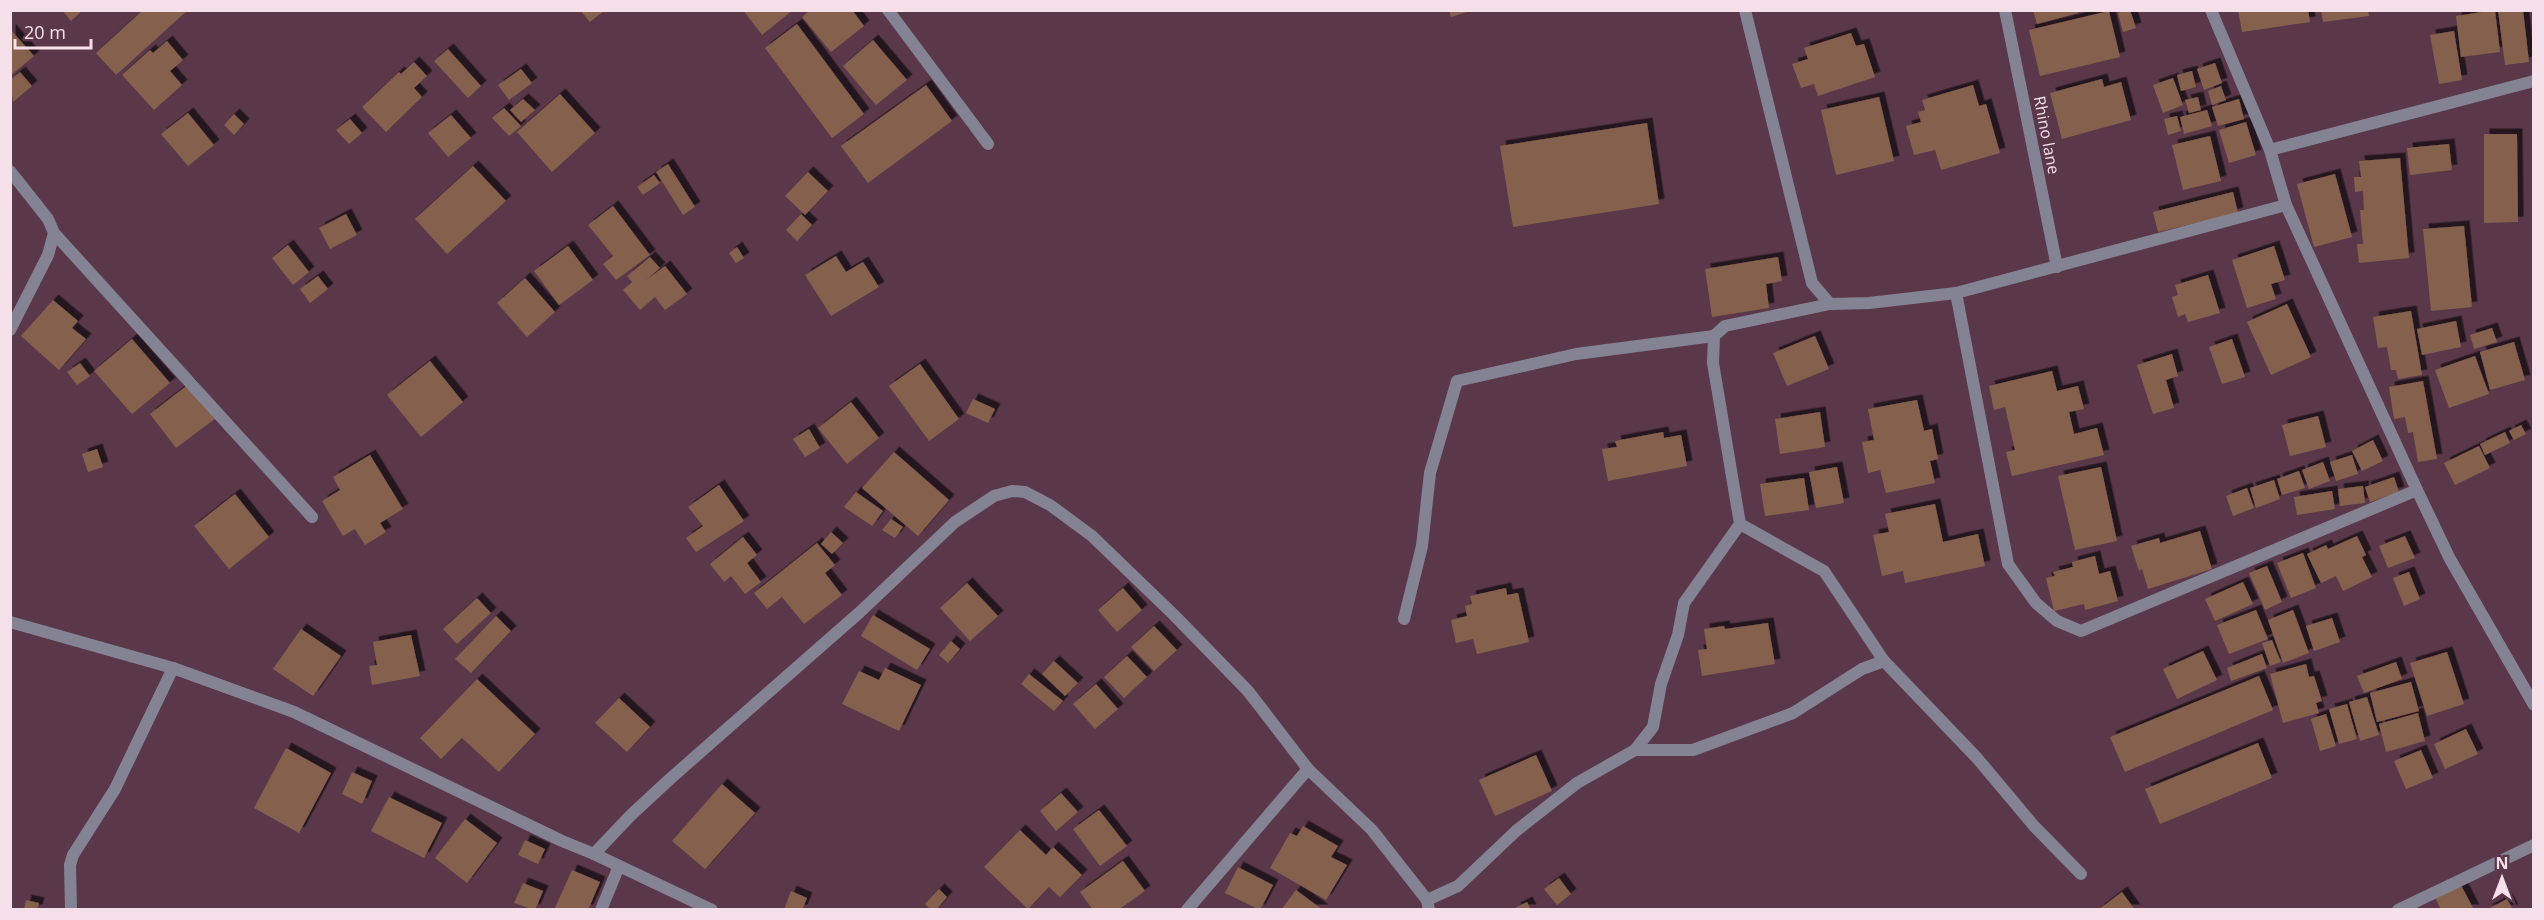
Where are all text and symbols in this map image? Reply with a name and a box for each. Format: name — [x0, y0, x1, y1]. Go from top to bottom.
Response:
scale bar — [15, 12, 92, 50]
text: 20 m — [24, 20, 66, 44]
street label: Rhino lane — [2029, 94, 2065, 176]
north arrow — [2472, 848, 2532, 908]
text: N — [2495, 852, 2509, 874]

